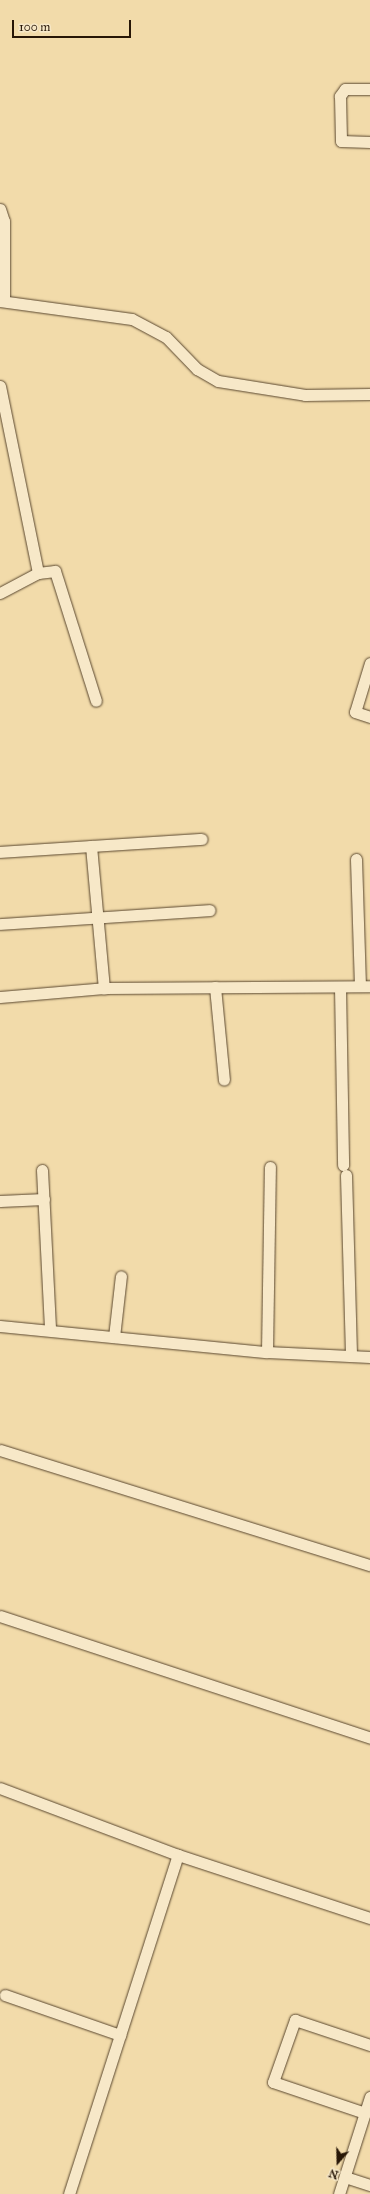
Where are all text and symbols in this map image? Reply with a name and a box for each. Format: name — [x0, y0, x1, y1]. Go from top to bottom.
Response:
scale bar — [14, 12, 133, 38]
text: 100 m — [19, 20, 50, 34]
north arrow — [318, 2142, 358, 2182]
text: N — [327, 2166, 340, 2181]

